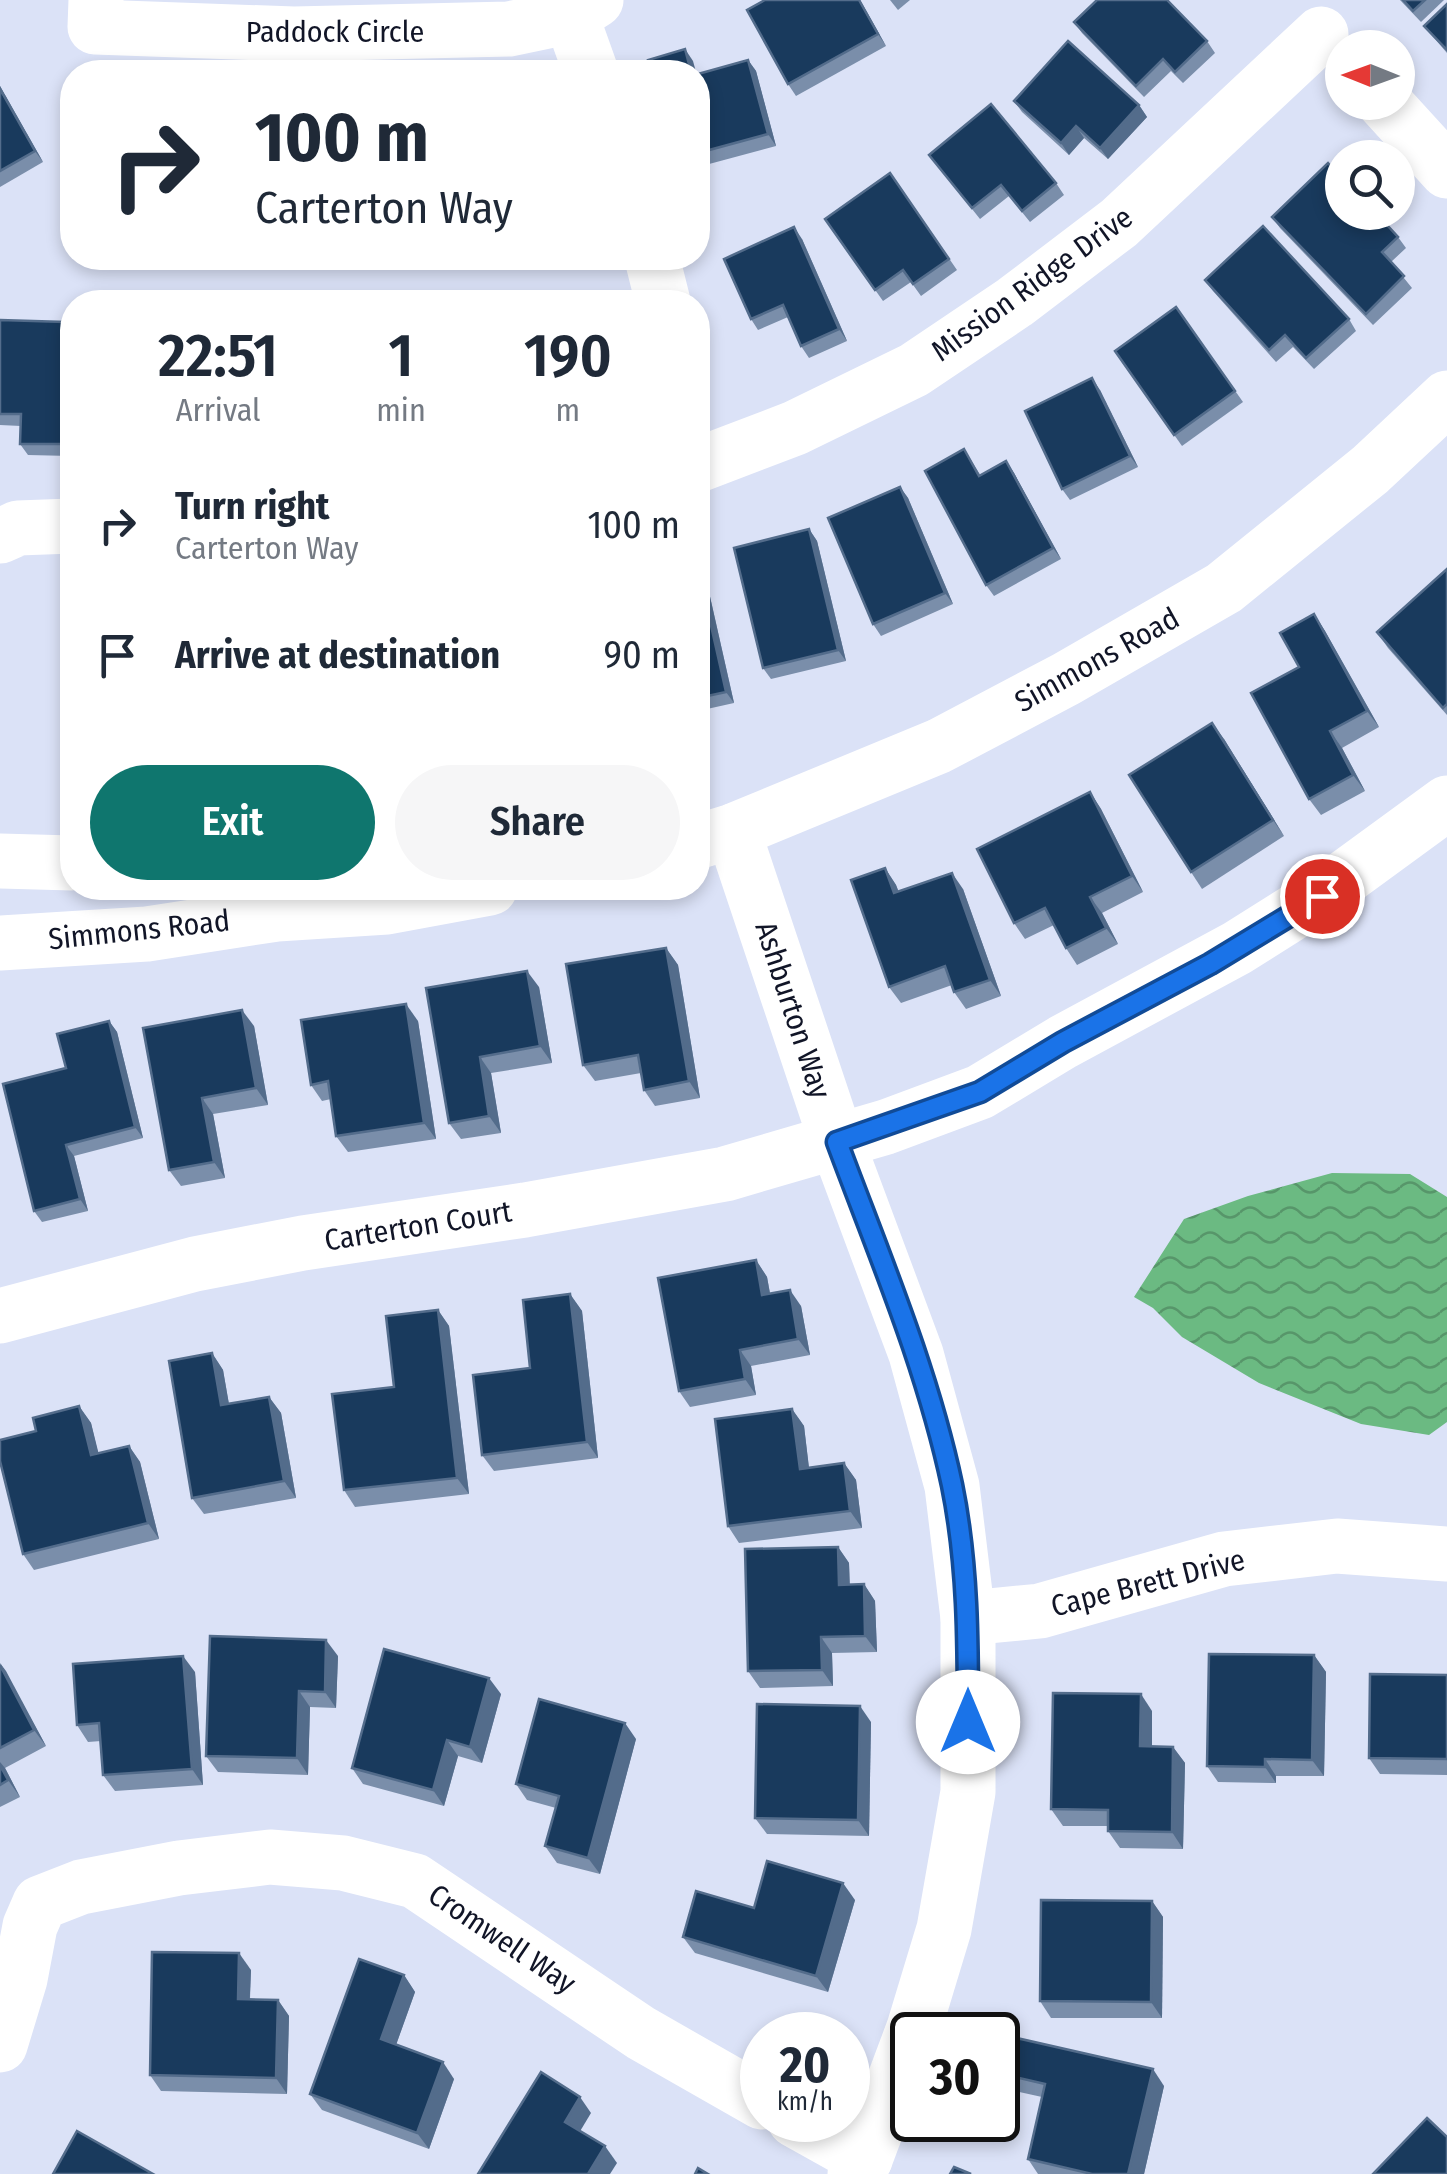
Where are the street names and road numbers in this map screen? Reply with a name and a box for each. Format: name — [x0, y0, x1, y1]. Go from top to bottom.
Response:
street label: Paddock Circle — [246, 14, 424, 50]
street label: Mission Ridge Drive — [925, 199, 1139, 369]
street label: Simmons Road — [1009, 600, 1185, 720]
street label: Simmons Road — [47, 903, 231, 957]
street label: Ashburton Way — [747, 917, 839, 1104]
street label: Carterton Court — [322, 1193, 514, 1259]
street label: Cape Brett Drive — [1047, 1542, 1249, 1624]
street label: Cromwell Way — [422, 1877, 583, 2002]

